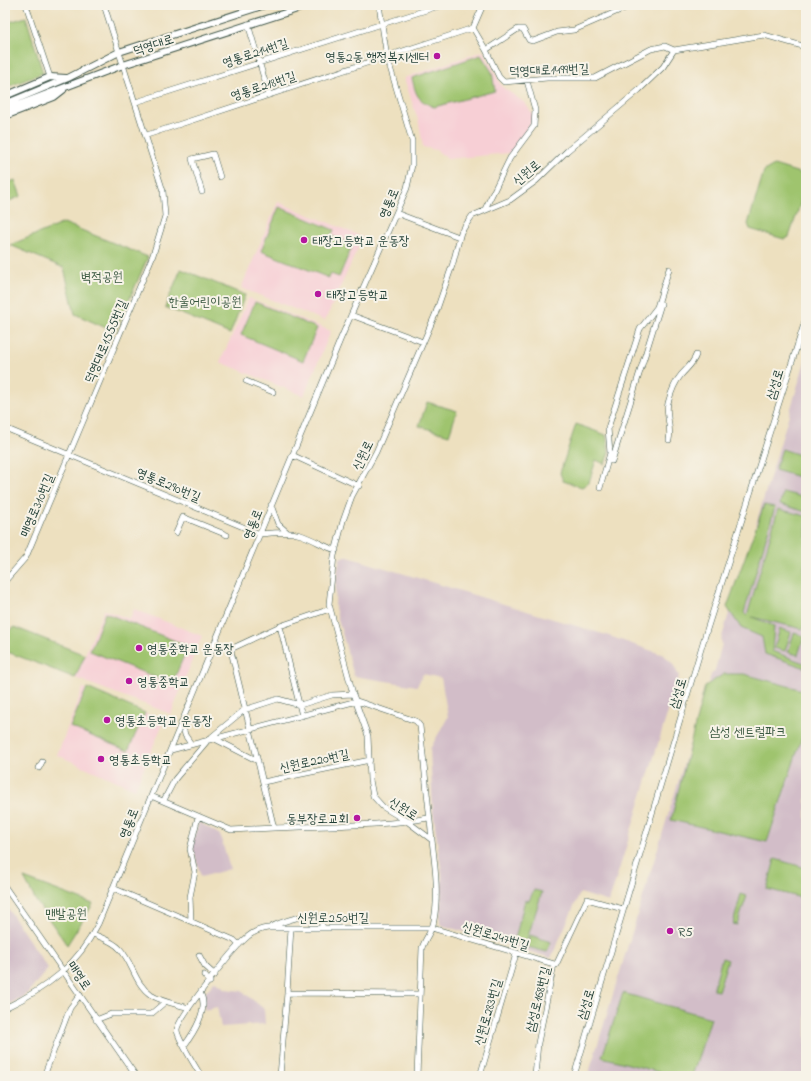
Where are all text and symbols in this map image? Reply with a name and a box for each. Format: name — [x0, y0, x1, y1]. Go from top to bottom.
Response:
street label: 덕영대로 — [131, 30, 176, 61]
street label: 영통로214번길 — [220, 34, 291, 73]
place label: 영통2동 행정복지센터 — [325, 48, 429, 67]
marker: 영통2동 행정복지센터 — [432, 51, 442, 61]
street label: 덕영대로1499번길 — [509, 60, 589, 81]
street label: 영통로218번길 — [228, 67, 299, 106]
street label: 신원로 — [509, 156, 545, 191]
street label: 영통로 — [375, 185, 404, 222]
place label: 태장고등학교 운동장 — [312, 232, 409, 251]
marker: 태장고등학교 운동장 — [299, 235, 309, 245]
park label: 벽적공원 — [81, 268, 123, 287]
place label: 태장고등학교 — [326, 286, 389, 305]
marker: 태장고등학교 — [313, 289, 323, 299]
park label: 한울어린이공원 — [168, 293, 242, 312]
street label: 덕영대로1555번길 — [80, 297, 133, 386]
street label: 삼성로 — [762, 367, 789, 402]
street label: 신원로 — [348, 437, 379, 474]
street label: 영통로290번길 — [133, 463, 204, 507]
street label: 매영로310번길 — [15, 471, 59, 540]
street label: 영통로 — [239, 506, 268, 543]
place label: 영통중학교 운동장 — [147, 640, 234, 659]
marker: 영통중학교 운동장 — [134, 643, 144, 653]
place label: 영통중학교 — [137, 673, 189, 692]
marker: 영통중학교 — [124, 676, 134, 686]
street label: 삼성로 — [665, 676, 692, 711]
place label: 영통초등학교 운동장 — [115, 712, 212, 731]
marker: 영통초등학교 운동장 — [102, 715, 112, 725]
park label: 삼성 센트럴파크 — [710, 723, 786, 742]
street label: 신원로220번길 — [278, 745, 351, 778]
place label: 영통초등학교 — [109, 751, 172, 770]
marker: 영통초등학교 — [96, 754, 106, 764]
street label: 신원로 — [385, 793, 422, 826]
street label: 영통로 — [115, 805, 144, 842]
place label: 동부장로교회 — [286, 810, 349, 829]
marker: 동부장로교회 — [352, 813, 362, 823]
park label: 맨발공원 — [45, 905, 87, 924]
street label: 신원로250번길 — [297, 909, 369, 928]
street label: 신원로247번길 — [460, 917, 532, 956]
place label: R5 — [678, 923, 693, 942]
marker: R5 — [665, 926, 675, 936]
street label: 매영로 — [62, 958, 95, 994]
street label: 삼성로168번길 — [521, 965, 556, 1034]
street label: 신원로283번길 — [470, 977, 507, 1048]
street label: 삼성로 — [573, 987, 600, 1022]

